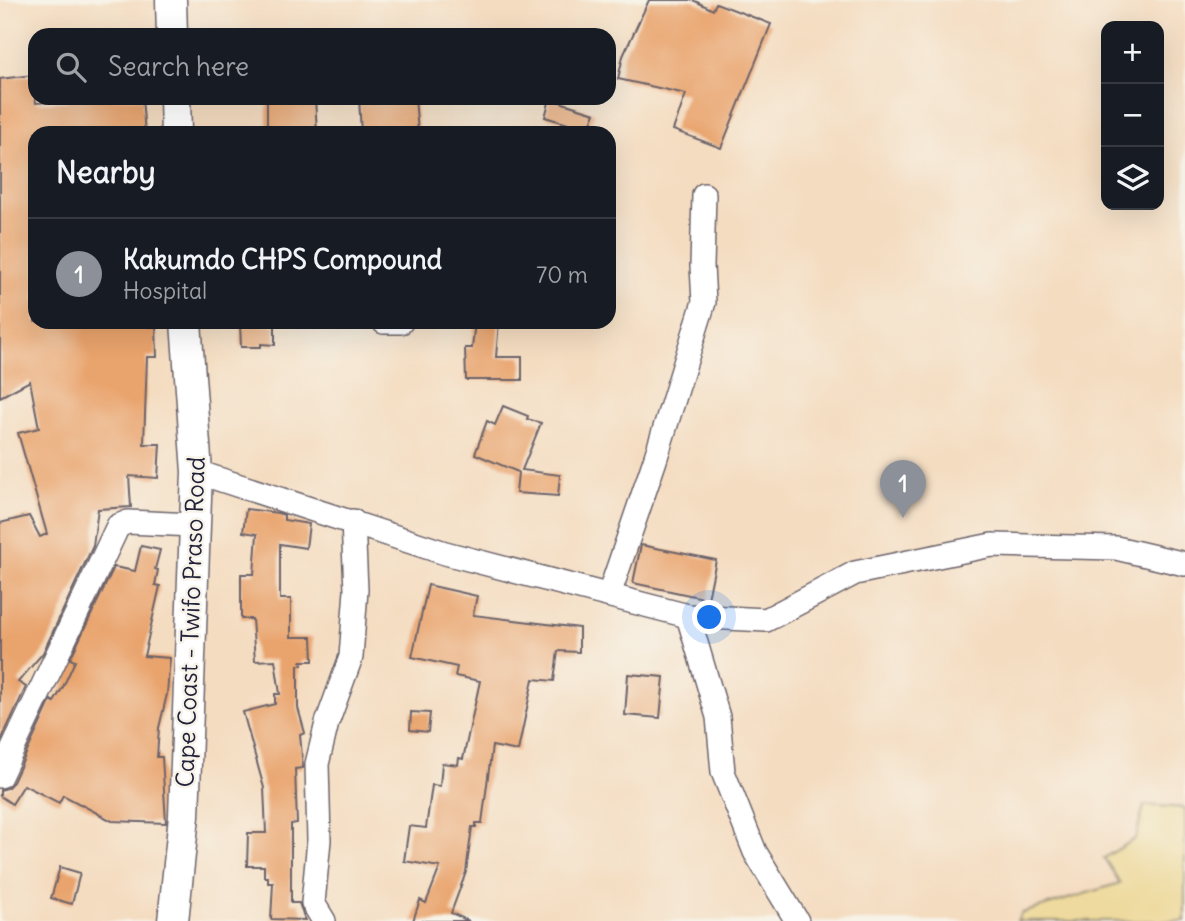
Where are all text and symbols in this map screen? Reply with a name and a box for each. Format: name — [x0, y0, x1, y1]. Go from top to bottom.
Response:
map controls — [1101, 21, 1164, 210]
button: + — [1101, 21, 1164, 84]
search box — [28, 28, 616, 105]
icon: search — [52, 48, 90, 86]
text: Search here — [108, 50, 249, 83]
button: − — [1101, 84, 1164, 147]
button: layers — [1101, 147, 1164, 210]
text: Nearby — [56, 153, 156, 191]
text: Kakumdo CHPS Compound — [123, 243, 442, 276]
text: 1 — [74, 260, 84, 289]
text: 70 m — [536, 260, 588, 289]
text: Hospital — [123, 276, 207, 305]
street label: Cape Coast - Twifo Praso Road — [169, 456, 211, 788]
pin: 1 — [880, 460, 926, 518]
your location — [692, 600, 726, 634]

